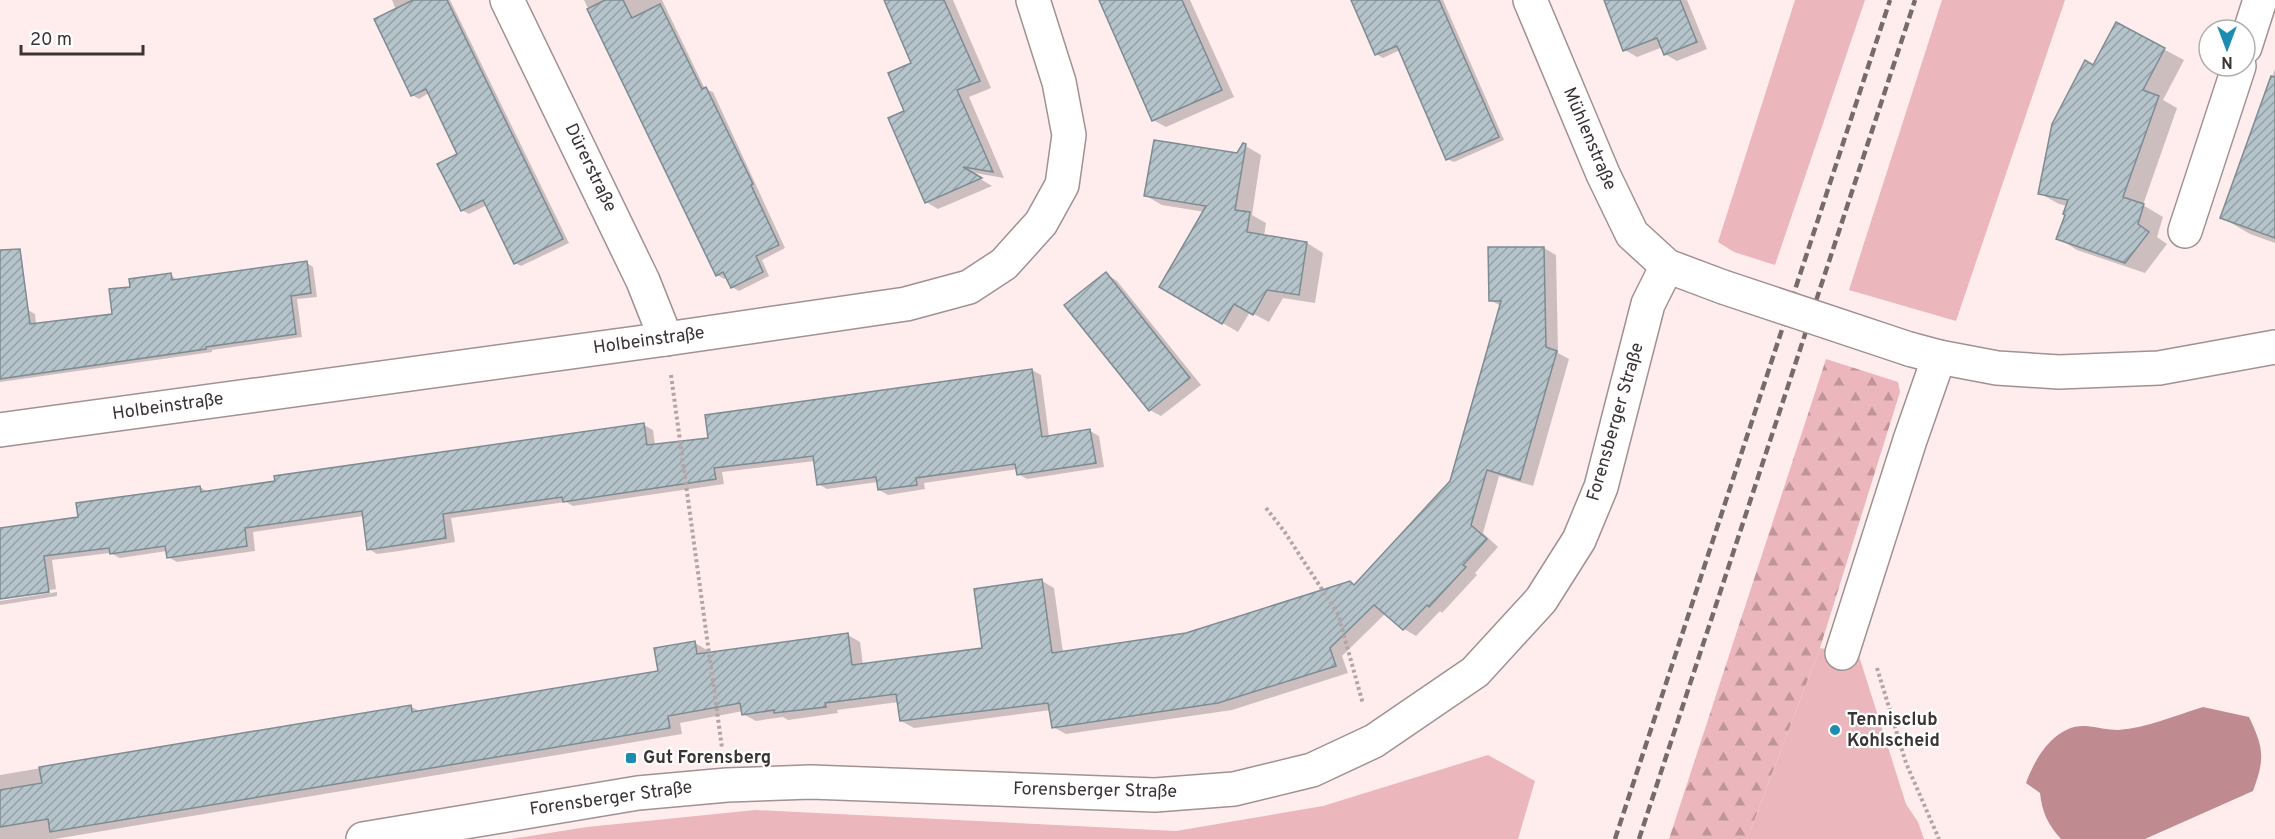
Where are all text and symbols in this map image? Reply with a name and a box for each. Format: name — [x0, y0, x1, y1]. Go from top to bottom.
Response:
scale bar — [21, 18, 142, 56]
north arrow — [2197, 18, 2257, 78]
text: 20 m — [30, 29, 72, 52]
text: N — [2221, 51, 2233, 71]
street label: Mühlenstraße — [1557, 84, 1621, 194]
street label: Dürerstraße — [559, 120, 621, 216]
street label: Holbeinstraße — [592, 322, 706, 360]
street label: Forensberger Straße — [1582, 340, 1650, 504]
street label: Holbeinstraße — [111, 388, 225, 426]
place label: Tennisclub Kohlscheid — [1847, 709, 1940, 753]
marker: Tennisclub Kohlscheid — [1828, 723, 1842, 737]
place label: Gut Forensberg — [643, 747, 771, 770]
marker: Gut Forensberg — [624, 751, 638, 765]
street label: Forensberger Straße — [528, 776, 694, 822]
street label: Forensberger Straße — [1013, 778, 1177, 804]

